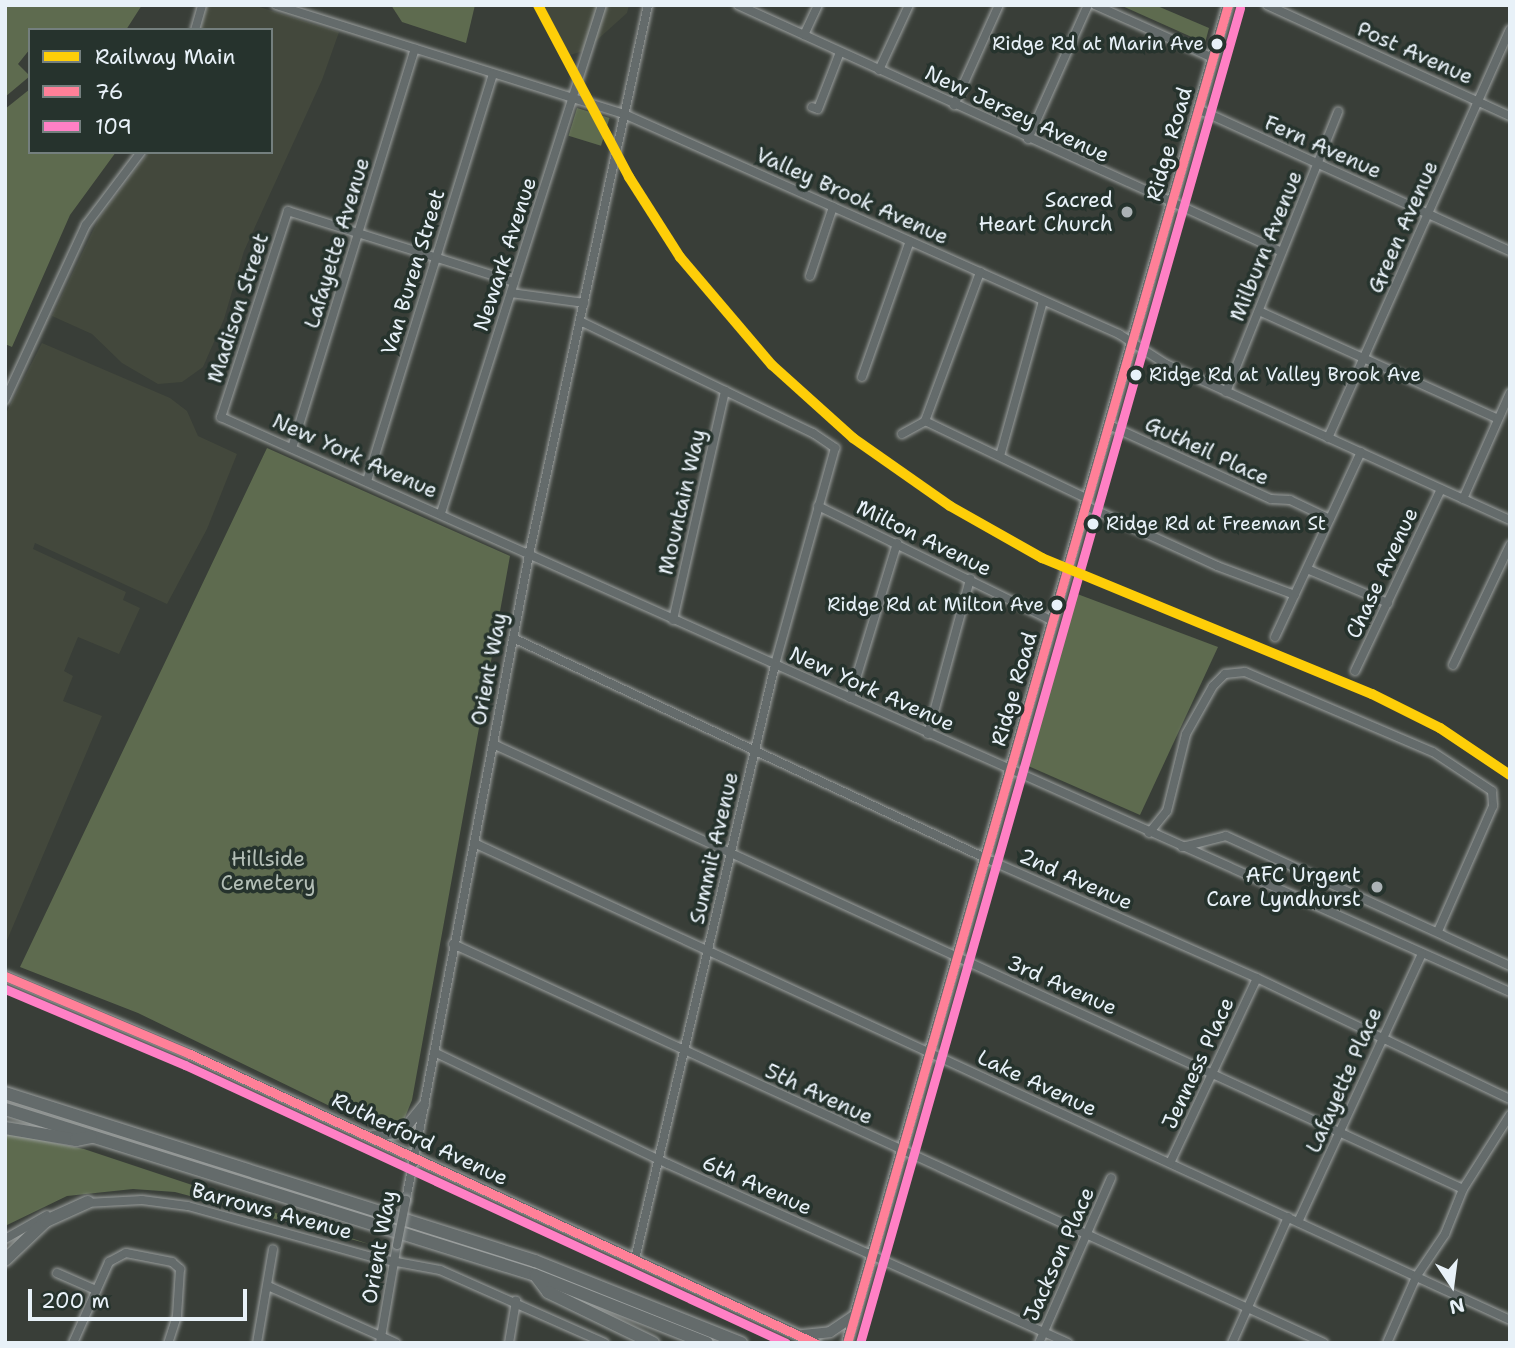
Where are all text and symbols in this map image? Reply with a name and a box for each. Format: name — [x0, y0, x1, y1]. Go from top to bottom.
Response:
street label: Post Avenue — [1353, 16, 1477, 90]
legend — [28, 28, 273, 154]
place label: Ridge Rd at Marin Ave — [992, 33, 1204, 55]
marker: Ridge Rd at Marin Ave — [1210, 37, 1224, 51]
text: Railway Main — [95, 43, 235, 71]
street label: New Jersey Avenue — [921, 60, 1113, 168]
text: 76 — [95, 78, 124, 106]
street label: Ridge Road — [1141, 84, 1197, 204]
street label: Fern Avenue — [1261, 110, 1385, 184]
text: 109 — [95, 113, 132, 141]
street label: Valley Brook Avenue — [752, 142, 952, 250]
street label: Lafayette Avenue — [299, 154, 375, 332]
street label: Green Avenue — [1363, 157, 1443, 297]
street label: Milburn Avenue — [1224, 167, 1308, 325]
street label: Newark Avenue — [468, 174, 542, 334]
street label: Van Buren Street — [376, 186, 450, 358]
place label: Sacred Heart Church — [978, 187, 1113, 237]
marker: Sacred Heart Church — [1119, 204, 1135, 220]
street label: Madison Street — [202, 230, 274, 386]
place label: Ridge Rd at Valley Brook Ave — [1149, 364, 1421, 386]
marker: Ridge Rd at Valley Brook Ave — [1129, 368, 1143, 382]
street label: New York Avenue — [268, 408, 442, 504]
street label: Gutheil Place — [1141, 411, 1273, 491]
street label: Mountain Way — [653, 427, 711, 577]
street label: Milton Avenue — [852, 494, 996, 582]
street label: Chase Avenue — [1341, 503, 1423, 643]
place label: Ridge Rd at Freeman St — [1106, 513, 1326, 535]
marker: Ridge Rd at Freeman St — [1086, 517, 1100, 531]
place label: Ridge Rd at Milton Ave — [827, 594, 1044, 616]
marker: Ridge Rd at Milton Ave — [1050, 598, 1064, 612]
street label: Orient Way — [466, 610, 512, 728]
street label: Ridge Road — [986, 629, 1042, 749]
street label: New York Avenue — [785, 641, 959, 737]
street label: Summit Avenue — [684, 769, 744, 927]
street label: 2nd Avenue — [1015, 843, 1137, 915]
park label: Hillside Cemetery — [220, 846, 316, 896]
place label: AFC Urgent Care Lyndhurst — [1206, 862, 1361, 912]
marker: AFC Urgent Care Lyndhurst — [1367, 877, 1387, 897]
street label: 3rd Avenue — [1003, 950, 1121, 1020]
street label: Jenness Place — [1157, 993, 1239, 1133]
street label: Lafayette Place — [1301, 1003, 1387, 1157]
street label: Lake Avenue — [973, 1044, 1101, 1122]
street label: 5th Avenue — [761, 1058, 877, 1130]
street label: Rutherford Avenue — [328, 1087, 512, 1191]
street label: 6th Avenue — [698, 1150, 816, 1220]
street label: Barrows Avenue — [189, 1177, 355, 1245]
street label: Jackson Place — [1018, 1183, 1100, 1325]
street label: Orient Way — [357, 1188, 401, 1306]
north arrow — [1417, 1250, 1487, 1320]
scale bar — [32, 1274, 250, 1318]
text: 200 m — [41, 1287, 110, 1315]
text: N — [1447, 1292, 1467, 1320]

